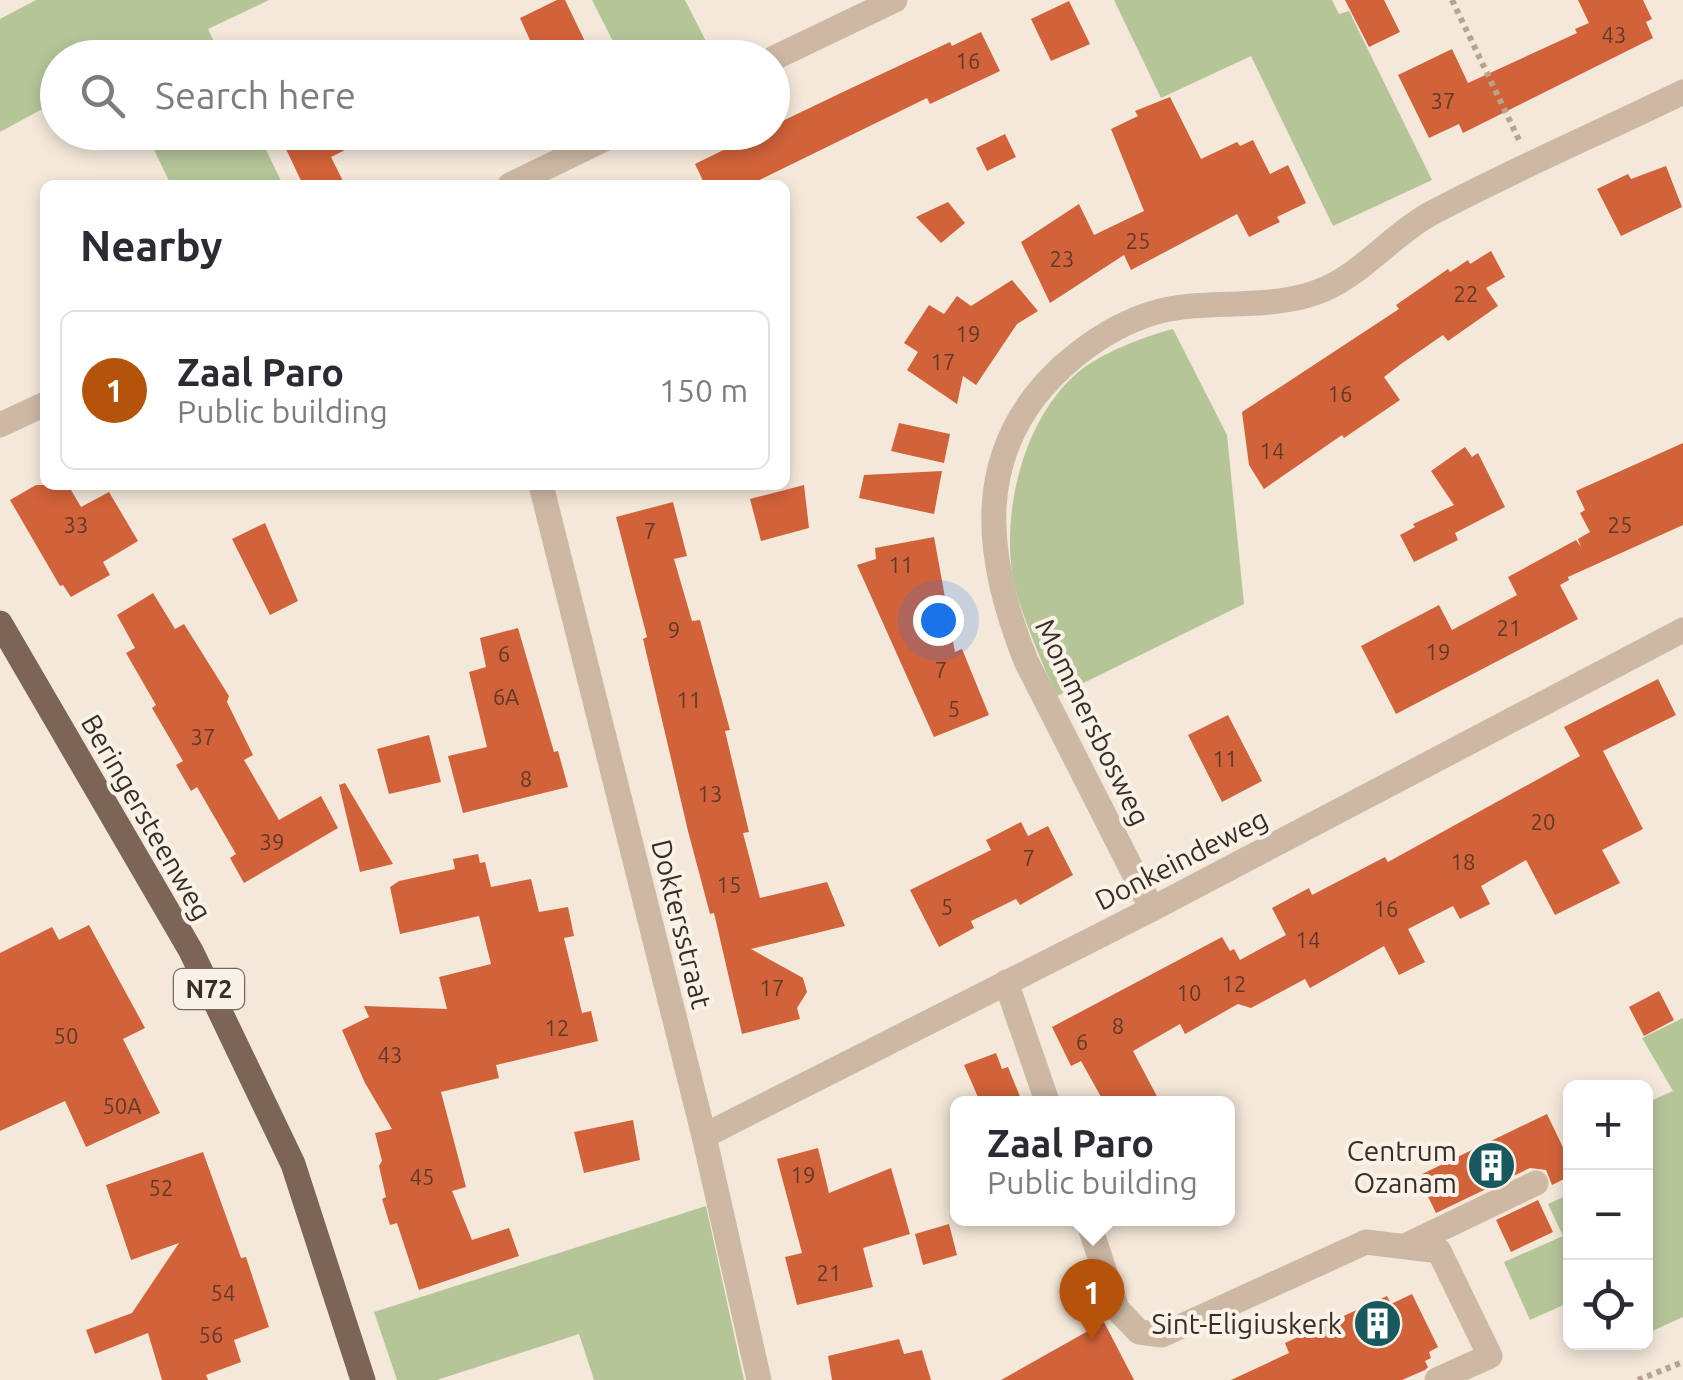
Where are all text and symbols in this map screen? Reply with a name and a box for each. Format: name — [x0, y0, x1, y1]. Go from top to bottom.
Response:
house number: 43 — [1602, 22, 1626, 47]
search box — [40, 40, 790, 150]
house number: 16 — [956, 48, 980, 73]
icon: search — [75, 68, 130, 123]
text: Search here — [155, 74, 356, 116]
house number: 37 — [1431, 88, 1455, 113]
text: Nearby — [80, 222, 223, 269]
house number: 25 — [1126, 228, 1150, 253]
house number: 23 — [1050, 246, 1074, 271]
house number: 22 — [1454, 281, 1478, 306]
house number: 19 — [956, 321, 980, 346]
house number: 17 — [931, 349, 955, 374]
text: Zaal Paro — [177, 351, 344, 393]
text: 1 — [105, 372, 124, 408]
text: 150 m — [659, 372, 748, 408]
house number: 16 — [1328, 381, 1352, 406]
text: Public building — [177, 393, 388, 429]
house number: 14 — [1260, 438, 1284, 463]
house number: 33 — [64, 512, 88, 537]
house number: 25 — [1608, 512, 1632, 537]
house number: 7 — [644, 518, 656, 543]
house number: 11 — [889, 552, 913, 577]
your location — [913, 595, 964, 646]
street label: Mommersbosweg — [1030, 614, 1156, 830]
house number: 21 — [1497, 615, 1521, 640]
house number: 9 — [668, 617, 680, 642]
house number: 19 — [1426, 639, 1450, 664]
house number: 6 — [498, 641, 510, 666]
house number: 7 — [935, 657, 947, 682]
house number: 6A — [493, 684, 520, 709]
house number: 11 — [677, 687, 701, 712]
house number: 5 — [948, 696, 960, 721]
street label: Beringersteenweg — [76, 709, 218, 925]
house number: 37 — [191, 724, 215, 749]
house number: 11 — [1213, 746, 1237, 771]
house number: 8 — [520, 766, 532, 791]
house number: 13 — [698, 781, 722, 806]
street label: Donkeindeweg — [1090, 802, 1272, 916]
house number: 20 — [1531, 809, 1555, 834]
house number: 39 — [260, 829, 284, 854]
street label: Doktersstraat — [646, 836, 718, 1012]
house number: 7 — [1023, 845, 1035, 870]
house number: 18 — [1451, 849, 1475, 874]
house number: 15 — [717, 872, 741, 897]
house number: 5 — [941, 894, 953, 919]
house number: 16 — [1374, 896, 1398, 921]
house number: 14 — [1296, 927, 1320, 952]
road number: N72 — [174, 969, 244, 1009]
house number: 12 — [1222, 971, 1246, 996]
house number: 17 — [760, 975, 784, 1000]
house number: 10 — [1177, 980, 1201, 1005]
house number: 8 — [1112, 1013, 1124, 1038]
house number: 12 — [545, 1015, 569, 1040]
house number: 50 — [54, 1023, 78, 1048]
house number: 6 — [1076, 1029, 1088, 1054]
house number: 43 — [378, 1042, 402, 1067]
map controls — [1563, 1080, 1653, 1350]
button: + — [1563, 1080, 1653, 1170]
house number: 50A — [102, 1093, 142, 1118]
popup — [950, 1096, 1235, 1226]
text: Zaal Paro — [987, 1122, 1154, 1164]
place label: Centrum Ozanam — [1347, 1135, 1457, 1198]
building icon: Centrum Ozanam — [1466, 1140, 1518, 1192]
house number: 19 — [791, 1162, 815, 1187]
house number: 45 — [410, 1164, 434, 1189]
text: Public building — [987, 1164, 1198, 1200]
button: − — [1563, 1170, 1653, 1260]
house number: 52 — [149, 1175, 173, 1200]
pin: 1 — [1060, 1258, 1124, 1341]
house number: 21 — [817, 1260, 841, 1285]
button: locate — [1563, 1260, 1653, 1350]
house number: 54 — [211, 1280, 235, 1305]
building icon: Sint-Eligiuskerk — [1351, 1297, 1403, 1349]
place label: Sint-Eligiuskerk — [1151, 1308, 1342, 1339]
house number: 56 — [199, 1322, 223, 1347]

